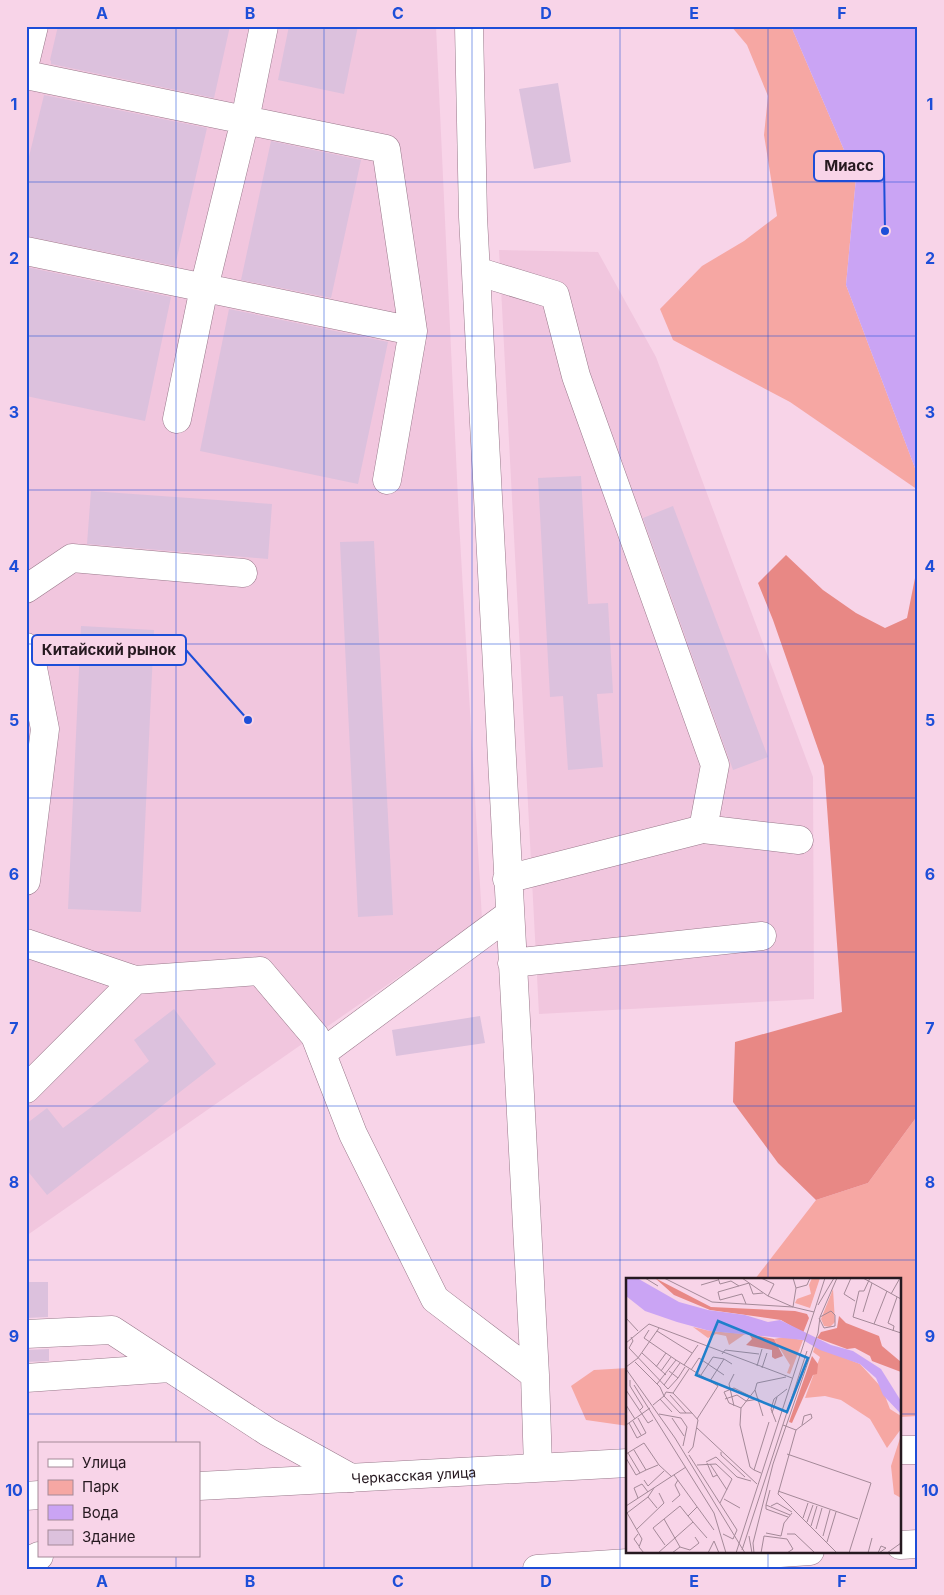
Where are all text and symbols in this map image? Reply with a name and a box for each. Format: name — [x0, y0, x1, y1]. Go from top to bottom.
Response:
text: A — [96, 3, 108, 23]
text: B — [245, 3, 255, 23]
text: C — [392, 3, 404, 23]
text: D — [540, 3, 552, 23]
text: E — [689, 3, 699, 23]
text: F — [837, 3, 847, 23]
text: 1 — [11, 94, 17, 114]
text: 1 — [927, 94, 933, 114]
callout: Миасс — [814, 151, 884, 181]
text: Миасс — [824, 156, 874, 175]
text: 2 — [9, 248, 19, 268]
text: 2 — [925, 248, 935, 268]
text: 3 — [9, 402, 19, 422]
text: 3 — [925, 402, 935, 422]
text: 4 — [9, 556, 20, 576]
text: 4 — [925, 556, 936, 576]
callout: Китайский рынок — [32, 635, 186, 665]
text: Китайский рынок — [42, 640, 176, 659]
text: 5 — [9, 710, 19, 730]
text: 5 — [925, 710, 935, 730]
text: 6 — [9, 864, 19, 884]
text: 6 — [925, 864, 935, 884]
text: 7 — [9, 1018, 19, 1038]
text: 7 — [925, 1018, 935, 1038]
text: 8 — [9, 1172, 19, 1192]
text: 8 — [925, 1172, 935, 1192]
inset map — [626, 1278, 902, 1552]
text: 9 — [9, 1326, 19, 1346]
text: 9 — [925, 1326, 935, 1346]
legend — [38, 1442, 200, 1558]
text: Улица — [82, 1453, 126, 1472]
street label: Черкасская улица — [351, 1463, 477, 1486]
text: Парк — [82, 1477, 119, 1496]
text: 10 — [5, 1480, 23, 1500]
text: 10 — [921, 1480, 939, 1500]
text: Вода — [82, 1503, 119, 1522]
text: Здание — [82, 1527, 136, 1546]
text: A — [96, 1571, 108, 1591]
text: B — [245, 1571, 255, 1591]
text: C — [392, 1571, 404, 1591]
text: D — [540, 1571, 552, 1591]
text: E — [689, 1571, 699, 1591]
text: F — [837, 1571, 847, 1591]

